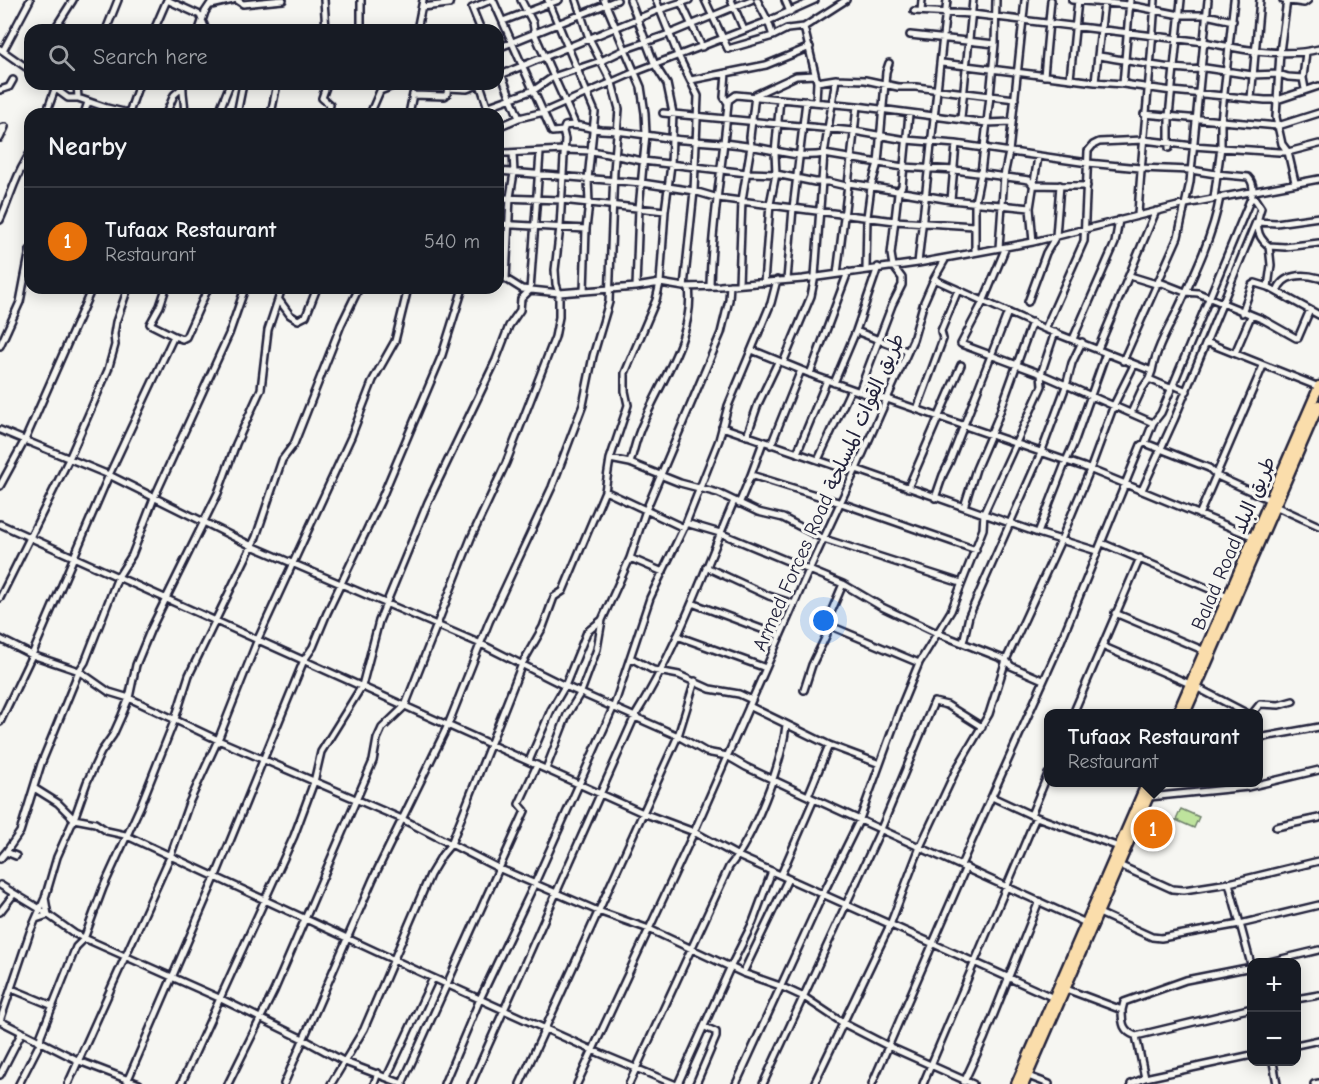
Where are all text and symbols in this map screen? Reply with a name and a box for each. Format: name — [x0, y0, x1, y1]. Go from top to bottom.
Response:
search box — [24, 24, 504, 90]
icon: search — [45, 41, 78, 74]
text: Search here — [93, 44, 208, 70]
text: Nearby — [48, 132, 127, 162]
text: Tufaax Restaurant — [105, 217, 276, 243]
text: 1 — [64, 230, 71, 253]
text: 540 m — [424, 230, 480, 253]
text: Restaurant — [105, 243, 195, 266]
street label: Armed Forces Road طريق القوات المسلحة — [748, 330, 910, 655]
street label: Balad Road طريق البلد — [1187, 453, 1280, 633]
your location — [809, 606, 838, 635]
popup — [1044, 709, 1263, 787]
text: Tufaax Restaurant — [1068, 724, 1239, 750]
text: Restaurant — [1068, 750, 1158, 773]
pin: 1 — [1134, 806, 1172, 852]
map controls — [1247, 958, 1301, 1066]
button: + — [1247, 958, 1301, 1012]
button: − — [1247, 1012, 1301, 1066]

